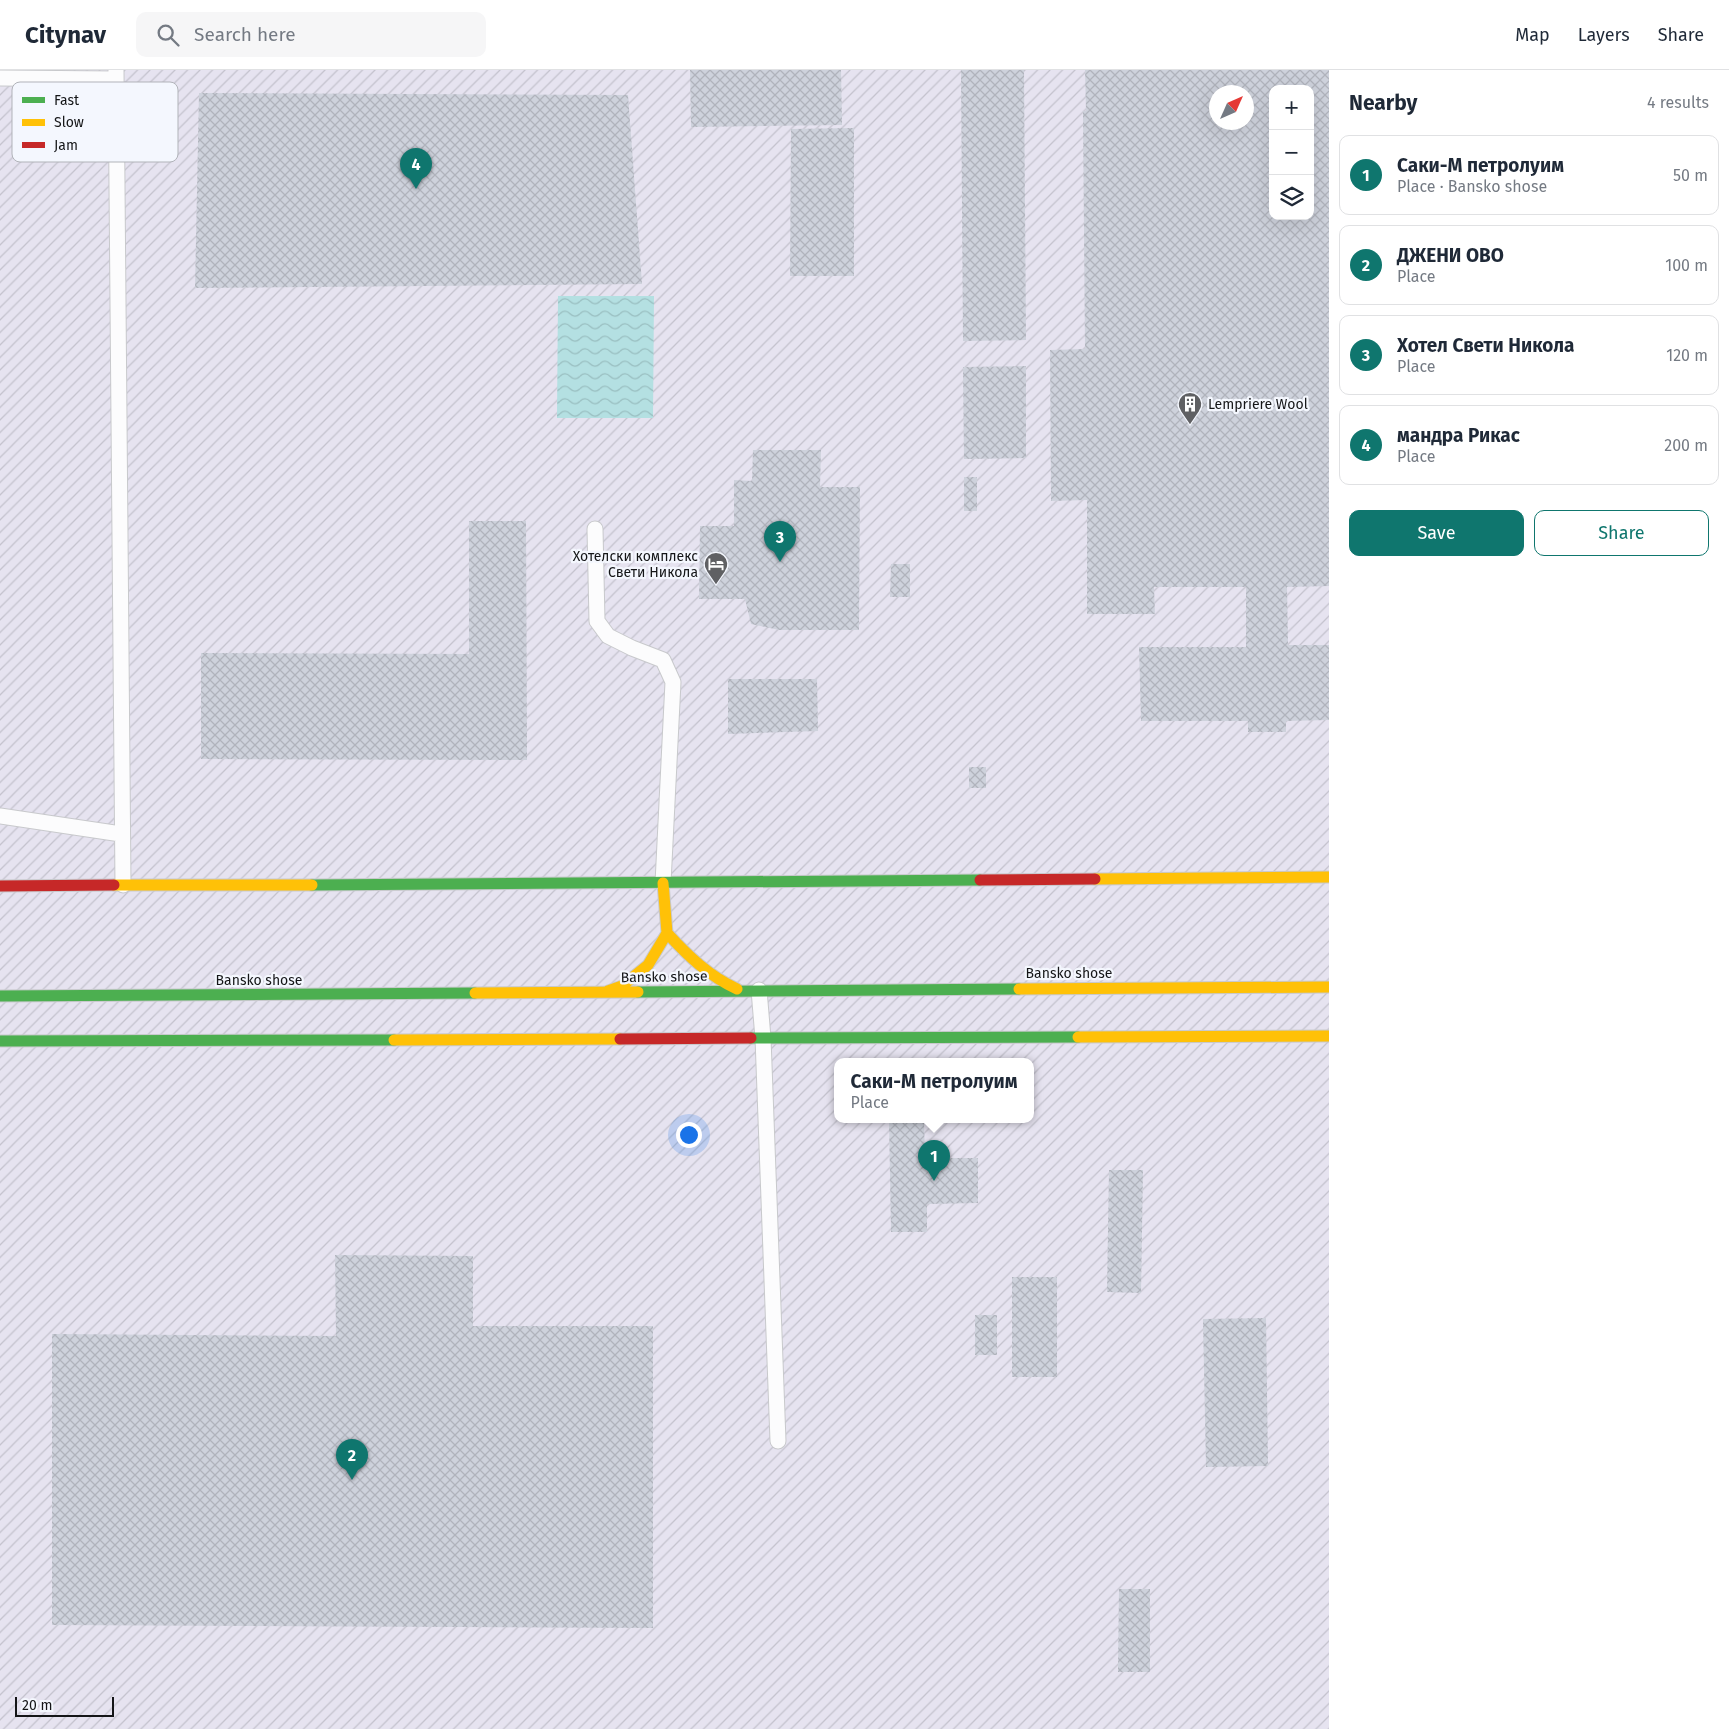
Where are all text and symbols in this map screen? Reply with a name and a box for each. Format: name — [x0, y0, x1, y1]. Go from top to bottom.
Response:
search box — [136, 12, 486, 57]
text: Citynav — [25, 21, 106, 49]
icon: search — [154, 21, 182, 49]
text: Search here — [194, 23, 296, 46]
text: Map — [1515, 24, 1550, 46]
text: Layers — [1578, 24, 1630, 46]
text: Share — [1658, 24, 1704, 46]
legend — [12, 82, 178, 162]
north arrow — [1209, 85, 1254, 130]
map controls — [1269, 85, 1314, 220]
button: + — [1269, 85, 1314, 130]
text: Nearby — [1349, 90, 1417, 116]
text: Fast — [54, 92, 80, 109]
text: 4 results — [1647, 93, 1709, 112]
text: Slow — [54, 114, 84, 131]
button: − — [1269, 130, 1314, 175]
text: Jam — [54, 137, 78, 154]
pin: 4 — [400, 148, 432, 189]
text: Саки-М петролуим — [1397, 154, 1564, 177]
text: 1 — [1362, 166, 1370, 185]
text: 50 m — [1673, 166, 1708, 185]
button: layers — [1269, 175, 1314, 220]
text: Place · Bansko shose — [1397, 177, 1547, 196]
text: ДЖЕНИ ОВО — [1397, 244, 1504, 267]
text: 2 — [1362, 256, 1370, 275]
text: 100 m — [1665, 256, 1708, 275]
text: Place — [1397, 267, 1436, 286]
text: Хотел Свети Никола — [1397, 334, 1574, 357]
text: 3 — [1362, 346, 1370, 365]
text: 120 m — [1666, 346, 1708, 365]
text: Place — [1397, 357, 1436, 376]
building icon: Lempriere Wool — [1177, 391, 1203, 425]
place label: Lempriere Wool — [1208, 396, 1308, 413]
text: мандра Рикас — [1397, 424, 1520, 447]
text: 4 — [1361, 436, 1371, 455]
text: 200 m — [1664, 436, 1708, 455]
text: Place — [1397, 447, 1436, 466]
button: Save — [1349, 510, 1524, 556]
button: Share — [1534, 510, 1709, 556]
pin: 3 — [764, 521, 796, 562]
place label: Хотелски комплекс Свети Никола — [573, 548, 698, 581]
hotel icon: Хотелски комплекс Свети Никола — [703, 551, 729, 585]
street label: Bansko shose — [1026, 965, 1112, 982]
street label: Bansko shose — [620, 968, 708, 986]
street label: Bansko shose — [216, 972, 302, 989]
popup — [834, 1058, 1034, 1123]
text: Саки-М петролуим — [851, 1070, 1017, 1093]
text: Place — [851, 1093, 889, 1112]
your location — [676, 1122, 702, 1148]
pin: 1 — [918, 1140, 950, 1181]
pin: 2 — [336, 1439, 368, 1480]
scale bar — [15, 1694, 114, 1717]
text: 20 m — [22, 1697, 52, 1714]

